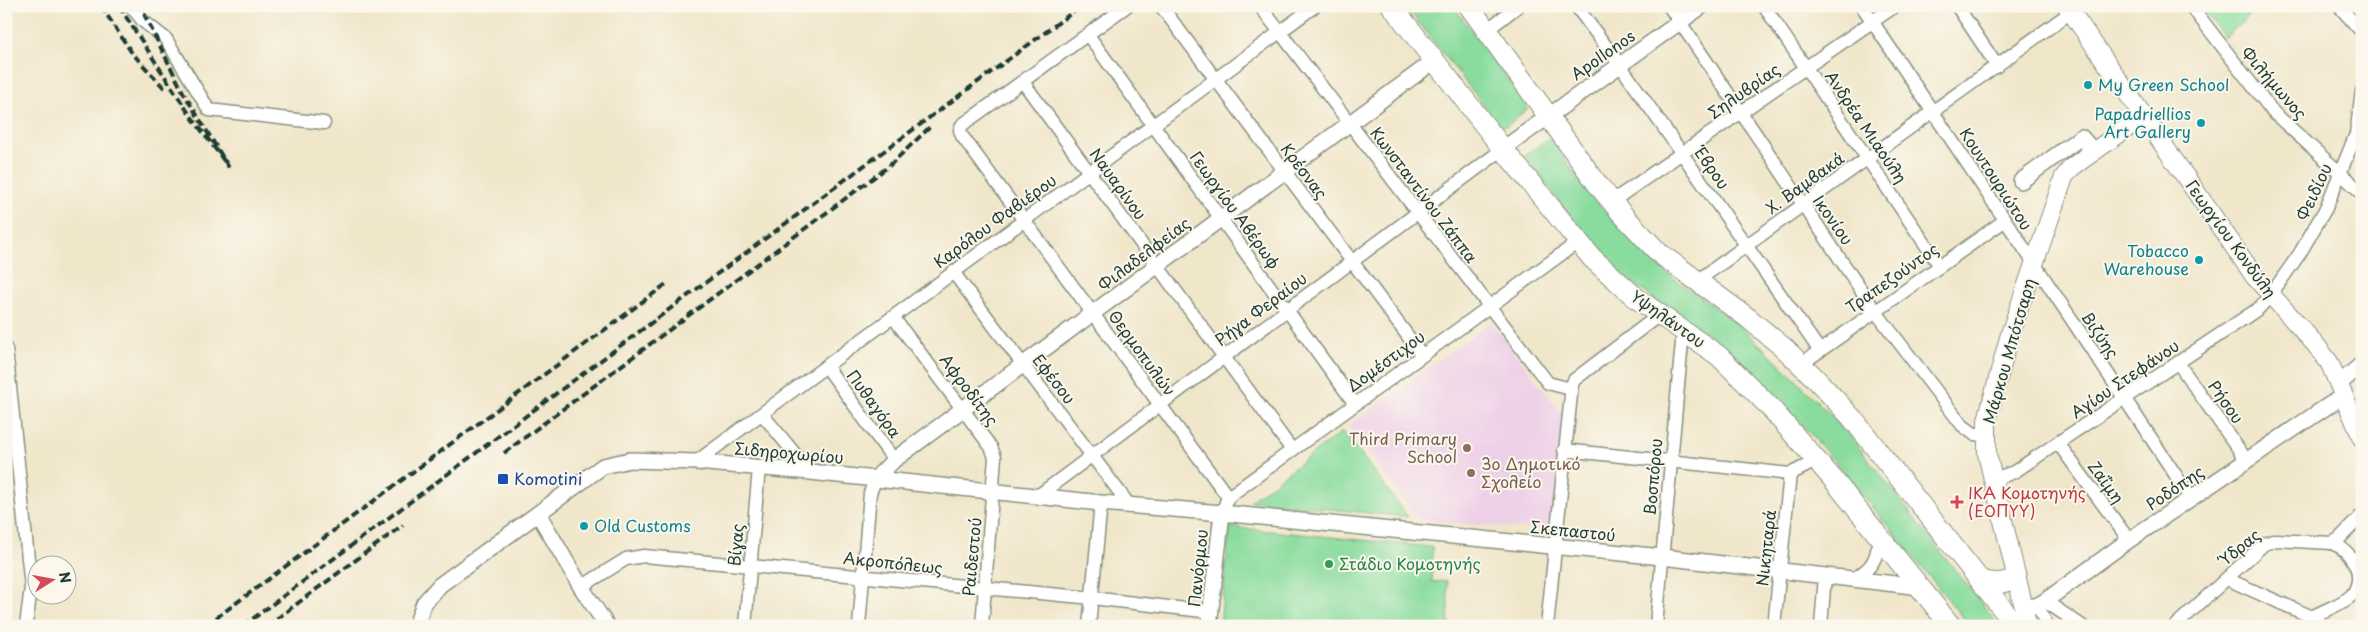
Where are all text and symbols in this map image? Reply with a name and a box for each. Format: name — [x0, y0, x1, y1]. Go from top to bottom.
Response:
street label: Apollonos — [1565, 23, 1639, 85]
street label: Φιλήμωνος — [2236, 41, 2313, 124]
street label: Σηλυβρίας — [1703, 57, 1784, 124]
street label: Ανδρέα Μιαούλη — [1820, 65, 1914, 188]
place label: My Green School — [2098, 72, 2229, 96]
marker: My Green School — [2082, 79, 2094, 91]
place label: Papadriellios Art Gallery — [2095, 101, 2191, 143]
marker: Papadriellios Art Gallery — [2195, 117, 2207, 129]
street label: Κωνσταντίνου Ζάππα — [1366, 121, 1484, 268]
street label: Κουντουριώτου — [1955, 122, 2039, 234]
street label: Κρέσνας — [1276, 137, 1334, 204]
street label: Έβρου — [1688, 140, 1736, 193]
street label: Ναυαρίνου — [1085, 143, 1153, 224]
street label: Χ. Βαμβακά — [1760, 145, 1849, 219]
street label: Γεωργίου Αβέρωφ — [1185, 146, 1287, 273]
street label: Φειδίου — [2289, 159, 2337, 224]
street label: Καρόλου Φαβιέρου — [928, 167, 1061, 273]
street label: Γεωργίου Κονδύλη — [2181, 174, 2283, 303]
street label: Ικονίου — [1808, 190, 1860, 249]
street label: Φιλαδελφείας — [1092, 210, 1195, 296]
street label: Τραπεζούντος — [1840, 236, 1943, 318]
place label: Tobacco Warehouse — [2104, 238, 2189, 280]
marker: Tobacco Warehouse — [2193, 254, 2205, 266]
street label: Ρήγα Φεραίου — [1209, 266, 1311, 351]
street label: Μάρκου Μπότσαρη — [1976, 275, 2040, 426]
street label: Υψηλάντου — [1626, 284, 1711, 353]
street label: Θερμοπυλών — [1103, 304, 1182, 400]
street label: Βιζύης — [2076, 306, 2125, 363]
street label: Δομέστιχου — [1341, 324, 1429, 397]
street label: Αγίου Στεφάνου — [2065, 333, 2183, 423]
street label: Αφροδίτης — [935, 348, 1005, 430]
street label: Εφέσου — [1028, 348, 1082, 408]
street label: Πυθαγόρα — [842, 364, 908, 443]
street label: Ρήσου — [2203, 375, 2250, 428]
place label: Third Primary School — [1349, 426, 1457, 468]
street label: Σιδηροχωρίου — [733, 435, 845, 469]
street label: Βοσπόρου — [1637, 437, 1667, 517]
marker: Third Primary School — [1461, 442, 1473, 454]
place label: 3ο Δημοτικό Σχολείο — [1481, 451, 1581, 493]
street label: Ζαΐμη — [2083, 455, 2131, 508]
street label: Ροδόπης — [2141, 459, 2208, 515]
place label: Komotini — [514, 466, 582, 490]
marker: 3ο Δημοτικό Σχολείο — [1465, 467, 1477, 479]
marker: Komotini — [496, 472, 510, 486]
place label: ΙΚΑ Κομοτηνής (ΕΟΠΥΥ) — [1968, 480, 2086, 522]
marker: ΙΚΑ Κομοτηνής (ΕΟΠΥΥ) — [1950, 495, 1964, 509]
street label: Νικηταρά — [1749, 508, 1781, 587]
place label: Old Customs — [594, 513, 691, 537]
street label: Σκεπαστού — [1529, 514, 1617, 546]
street label: Ραιδεστού — [956, 516, 986, 597]
marker: Old Customs — [578, 520, 590, 532]
street label: Ύδρας — [2212, 522, 2265, 572]
street label: Βίγας — [721, 523, 749, 567]
street label: Πανόρμου — [1181, 528, 1213, 608]
street label: Ακροπόλεως — [842, 545, 944, 579]
place label: Στάδιο Κομοτηνής — [1339, 551, 1481, 575]
north arrow — [28, 554, 78, 604]
marker: Στάδιο Κομοτηνής — [1323, 558, 1335, 570]
text: N — [54, 570, 77, 585]

